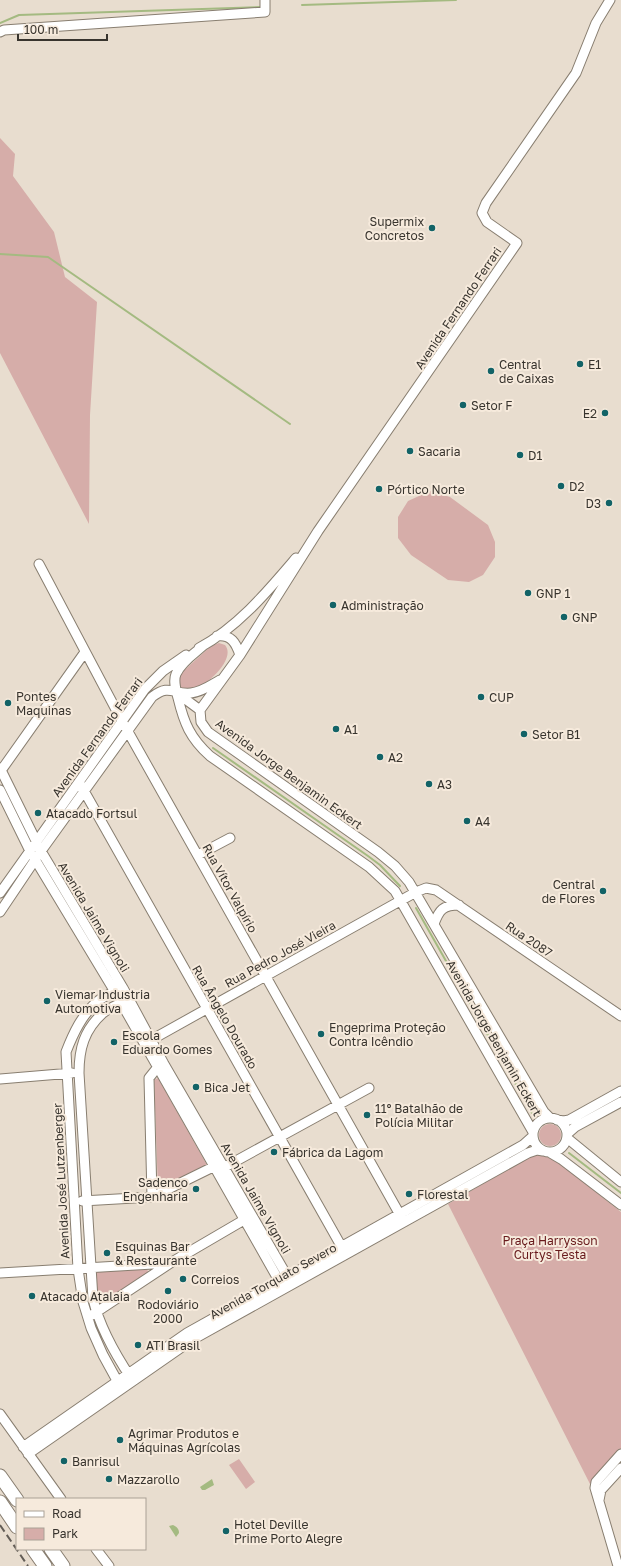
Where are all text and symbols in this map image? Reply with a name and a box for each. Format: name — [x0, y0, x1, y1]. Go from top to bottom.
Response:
scale bar — [18, 16, 107, 42]
text: 100 m — [24, 22, 58, 37]
place label: Supermix Concretos — [365, 214, 424, 243]
marker: Supermix Concretos — [427, 223, 437, 233]
street label: Avenida Fernando Ferrari — [411, 244, 505, 372]
place label: Central de Caixas — [499, 357, 554, 386]
place label: E1 — [588, 357, 601, 372]
marker: E1 — [575, 359, 585, 369]
marker: Central de Caixas — [486, 366, 496, 376]
place label: Setor F — [471, 398, 512, 413]
marker: Setor F — [458, 400, 468, 410]
place label: E2 — [583, 406, 597, 421]
marker: E2 — [600, 408, 610, 418]
place label: Sacaria — [418, 444, 460, 459]
marker: Sacaria — [405, 446, 415, 456]
place label: D1 — [528, 448, 542, 463]
marker: D1 — [515, 450, 525, 460]
place label: D2 — [569, 479, 584, 494]
marker: D2 — [556, 481, 566, 491]
place label: Pórtico Norte — [387, 482, 465, 497]
marker: Pórtico Norte — [374, 484, 384, 494]
place label: D3 — [586, 496, 601, 511]
marker: D3 — [604, 498, 614, 508]
place label: GNP 1 — [536, 586, 570, 601]
marker: GNP 1 — [523, 588, 533, 598]
place label: Administração — [341, 598, 424, 613]
marker: Administração — [328, 600, 338, 610]
place label: GNP — [572, 610, 598, 625]
marker: GNP — [559, 612, 569, 622]
street label: Avenida Fernando Ferrari — [49, 674, 145, 800]
place label: Pontes Maquinas — [16, 689, 71, 718]
place label: CUP — [489, 690, 514, 705]
marker: CUP — [476, 692, 486, 702]
marker: Pontes Maquinas — [3, 698, 13, 708]
street label: Avenida Jorge Benjamin Eckert — [213, 716, 365, 832]
place label: A1 — [344, 722, 358, 737]
marker: A1 — [331, 724, 341, 734]
place label: Setor B1 — [532, 727, 580, 742]
marker: Setor B1 — [519, 729, 529, 739]
place label: A2 — [388, 750, 403, 765]
marker: A2 — [375, 752, 385, 762]
place label: A3 — [437, 777, 452, 792]
marker: A3 — [424, 779, 434, 789]
place label: Atacado Fortsul — [46, 806, 138, 821]
marker: Atacado Fortsul — [33, 808, 43, 818]
place label: A4 — [475, 814, 490, 829]
marker: A4 — [462, 816, 472, 826]
street label: Rua Vítor Valpírio — [199, 841, 261, 935]
street label: Avenida Jaime Vignoli — [55, 859, 133, 975]
place label: Central de Flores — [542, 877, 595, 906]
marker: Central de Flores — [598, 886, 608, 896]
street label: Rua Pedro José Vieira — [222, 917, 338, 991]
street label: Rua 2087 — [503, 918, 555, 960]
street label: Avenida Jorge Benjamin Eckert — [443, 957, 545, 1119]
street label: Rua Ângelo Dourado — [189, 962, 261, 1072]
place label: Viemar Industria Automotiva — [55, 987, 150, 1016]
marker: Viemar Industria Automotiva — [42, 996, 52, 1006]
place label: Engeprima Proteção Contra Icêndio — [329, 1020, 446, 1049]
place label: Escola Eduardo Gomes — [122, 1028, 212, 1057]
marker: Engeprima Proteção Contra Icêndio — [316, 1029, 326, 1039]
marker: Escola Eduardo Gomes — [109, 1037, 119, 1047]
place label: Bica Jet — [204, 1080, 250, 1095]
marker: Bica Jet — [191, 1082, 201, 1092]
place label: 11º Batalhão de Polícia Militar — [375, 1101, 463, 1130]
street label: Avenida José Lutzenberger — [49, 1102, 73, 1259]
marker: 11º Batalhão de Polícia Militar — [362, 1110, 372, 1120]
street label: Avenida Jaime Vignoli — [218, 1140, 294, 1256]
place label: Fábrica da Lagom — [282, 1145, 383, 1160]
marker: Fábrica da Lagom — [269, 1147, 279, 1157]
place label: Sadenco Engenharia — [123, 1175, 188, 1204]
marker: Sadenco Engenharia — [191, 1184, 201, 1194]
place label: Florestal — [417, 1187, 469, 1202]
marker: Florestal — [404, 1189, 414, 1199]
park label: Praça Harrysson Curtys Testa — [502, 1233, 598, 1262]
place label: Esquinas Bar & Restaurante — [115, 1239, 197, 1268]
street label: Avenida Torquato Severo — [207, 1240, 339, 1322]
marker: Esquinas Bar & Restaurante — [102, 1248, 112, 1258]
place label: Correios — [191, 1272, 239, 1287]
marker: Correios — [178, 1274, 188, 1284]
marker: Rodoviário 2000 — [163, 1286, 173, 1296]
place label: Atacado Atalaia — [40, 1289, 130, 1304]
marker: Atacado Atalaia — [27, 1291, 37, 1301]
place label: Rodoviário 2000 — [137, 1297, 199, 1326]
place label: ATI Brasil — [146, 1338, 200, 1353]
marker: ATI Brasil — [133, 1340, 143, 1350]
place label: Agrimar Produtos e Máquinas Agrícolas — [128, 1426, 240, 1455]
marker: Agrimar Produtos e Máquinas Agrícolas — [115, 1435, 125, 1445]
place label: Banrisul — [72, 1454, 120, 1469]
marker: Banrisul — [59, 1456, 69, 1466]
place label: Mazzarollo — [117, 1472, 180, 1487]
marker: Mazzarollo — [104, 1474, 114, 1484]
legend — [16, 1498, 146, 1550]
text: Road — [52, 1506, 81, 1521]
place label: Hotel Deville Prime Porto Alegre — [234, 1517, 343, 1546]
text: Park — [52, 1526, 78, 1541]
marker: Hotel Deville Prime Porto Alegre — [221, 1526, 231, 1536]

